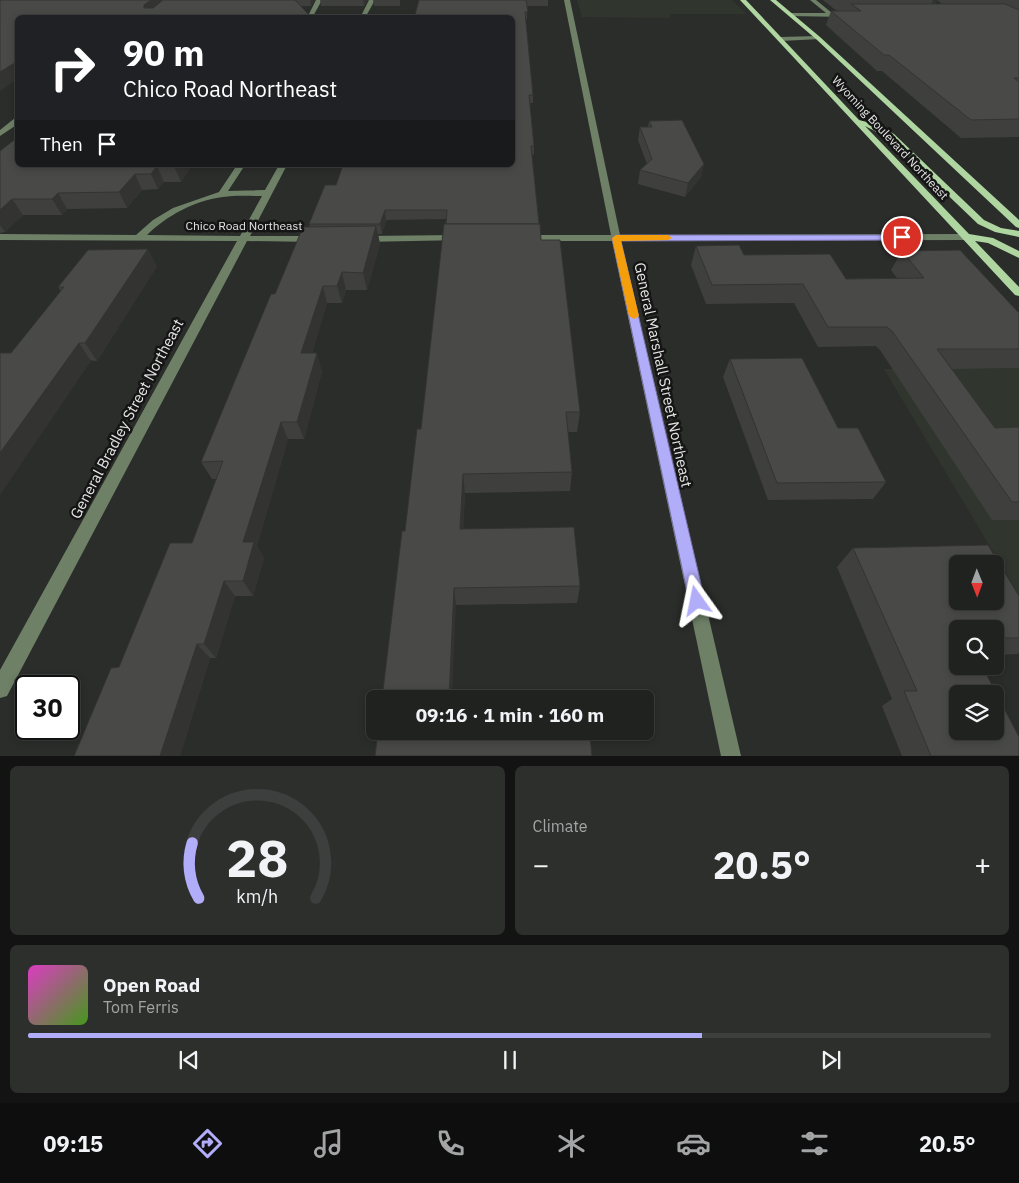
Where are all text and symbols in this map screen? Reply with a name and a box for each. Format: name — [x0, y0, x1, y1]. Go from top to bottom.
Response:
text: 90 m — [123, 30, 205, 76]
icon: right — [40, 35, 105, 100]
street label: Wyoming Boulevard Northeast — [829, 73, 952, 203]
text: Chico Road Northeast — [123, 74, 337, 103]
icon: arrive — [93, 130, 121, 158]
text: Then — [40, 132, 83, 156]
pin — [881, 216, 923, 258]
street label: Chico Road Northeast — [186, 218, 302, 233]
icon: arrive — [888, 223, 916, 251]
street label: General Marshall Street Northeast — [630, 261, 697, 489]
street label: General Bradley Street Northeast — [66, 316, 187, 522]
north arrow — [949, 555, 1004, 610]
map controls — [949, 555, 1004, 740]
position arrow — [670, 574, 722, 626]
button: search — [949, 620, 1004, 675]
speed limit sign: 30 — [15, 675, 80, 740]
button: layers — [949, 685, 1004, 740]
text: 09:16 · 1 min · 160 m — [416, 703, 604, 727]
text: Climate — [533, 816, 588, 836]
text: 28 — [226, 824, 288, 891]
text: 20.5° — [713, 840, 811, 889]
text: − — [533, 846, 549, 883]
text: + — [974, 846, 991, 883]
text: km/h — [236, 885, 278, 908]
text: Open Road — [103, 973, 200, 997]
text: Tom Ferris — [103, 997, 179, 1017]
icon: previous — [175, 1046, 203, 1074]
icon: pause — [496, 1046, 524, 1074]
icon: next — [817, 1046, 845, 1074]
icon: directions — [190, 1126, 225, 1161]
icon: music — [311, 1126, 346, 1161]
icon: phone — [433, 1126, 468, 1161]
icon: climate — [554, 1126, 589, 1161]
icon: car — [676, 1126, 711, 1161]
icon: filters — [797, 1126, 832, 1161]
text: 09:15 — [43, 1129, 103, 1158]
text: 20.5° — [919, 1129, 976, 1158]

